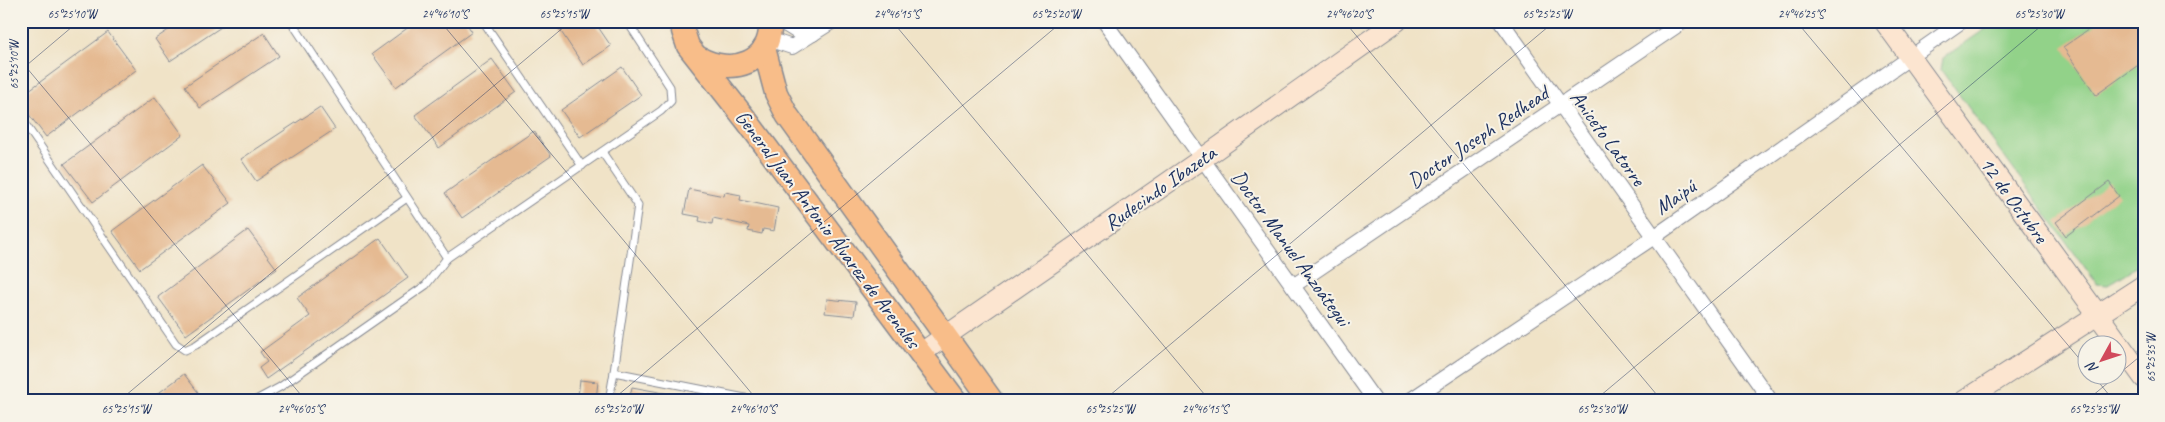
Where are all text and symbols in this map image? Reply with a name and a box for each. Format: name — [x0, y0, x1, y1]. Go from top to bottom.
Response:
text: 65°25'10"W — [48, 6, 99, 22]
text: 24°46'10"S — [422, 6, 470, 22]
text: 65°25'15"W — [540, 6, 591, 22]
text: 24°46'15"S — [874, 6, 922, 22]
text: 65°25'20"W — [1032, 6, 1083, 22]
text: 24°46'20"S — [1326, 6, 1374, 22]
text: 65°25'25"W — [1523, 6, 1574, 22]
text: 24°46'25"S — [1778, 6, 1826, 22]
text: 65°25'30"W — [2015, 6, 2066, 22]
text: 65°25'10"W — [6, 38, 22, 89]
street label: Doctor Joseph Redhead — [1403, 79, 1556, 194]
street label: Aniceto Latorre — [1565, 85, 1652, 192]
street label: General Juan Antonio Álvarez de Arenales — [730, 105, 927, 355]
street label: Rudecindo Ibazeta — [1099, 139, 1222, 236]
street label: 12 de Octubre — [1974, 152, 2055, 249]
street label: Doctor Manuel Anzoátegui — [1226, 165, 1358, 334]
street label: Maipú — [1650, 172, 1702, 220]
text: 65°25'35"W — [2143, 331, 2159, 382]
north arrow — [2078, 334, 2128, 384]
text: N — [2082, 357, 2102, 377]
text: 65°25'15"W — [102, 401, 153, 417]
text: 24°46'05"S — [278, 401, 326, 417]
text: 65°25'20"W — [594, 401, 645, 417]
text: 24°46'10"S — [730, 401, 778, 417]
text: 65°25'25"W — [1086, 401, 1137, 417]
text: 24°46'15"S — [1182, 401, 1230, 417]
text: 65°25'30"W — [1578, 401, 1629, 417]
text: 65°25'35"W — [2070, 401, 2121, 417]

